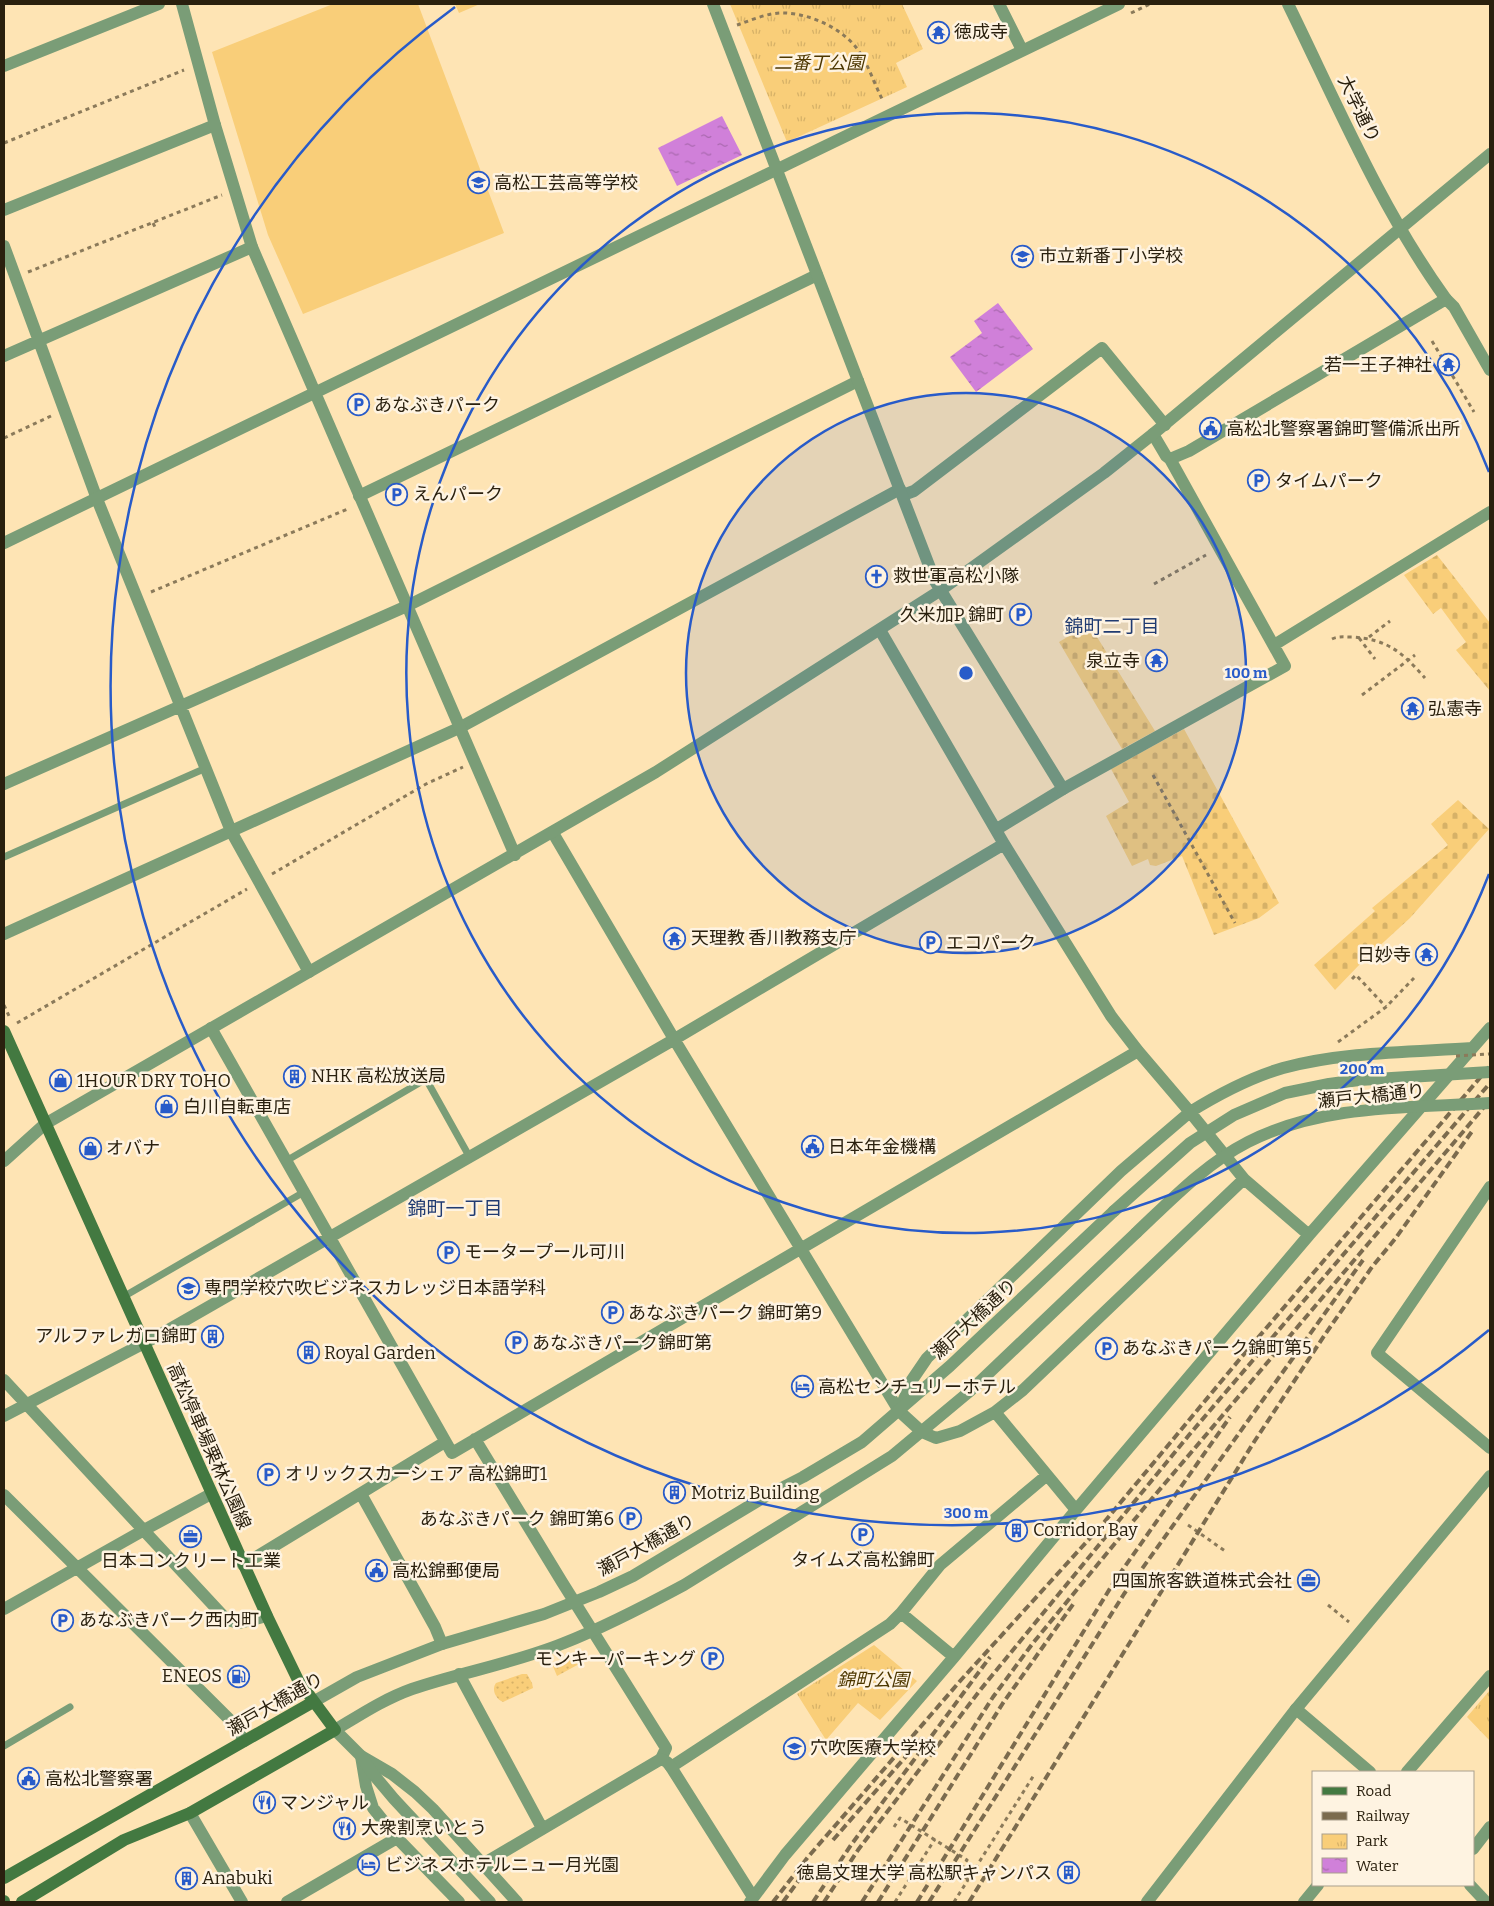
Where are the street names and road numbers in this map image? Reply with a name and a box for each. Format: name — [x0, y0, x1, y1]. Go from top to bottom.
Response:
street label: 大学通り — [1333, 72, 1385, 146]
street label: 瀬戸大橋通り — [1316, 1079, 1426, 1113]
street label: 瀬戸大橋通り — [927, 1274, 1021, 1364]
street label: 高松停車場栗林公園線 — [162, 1359, 256, 1533]
street label: 瀬戸大橋通り — [593, 1509, 699, 1581]
street label: 瀬戸大橋通り — [223, 1667, 327, 1741]

